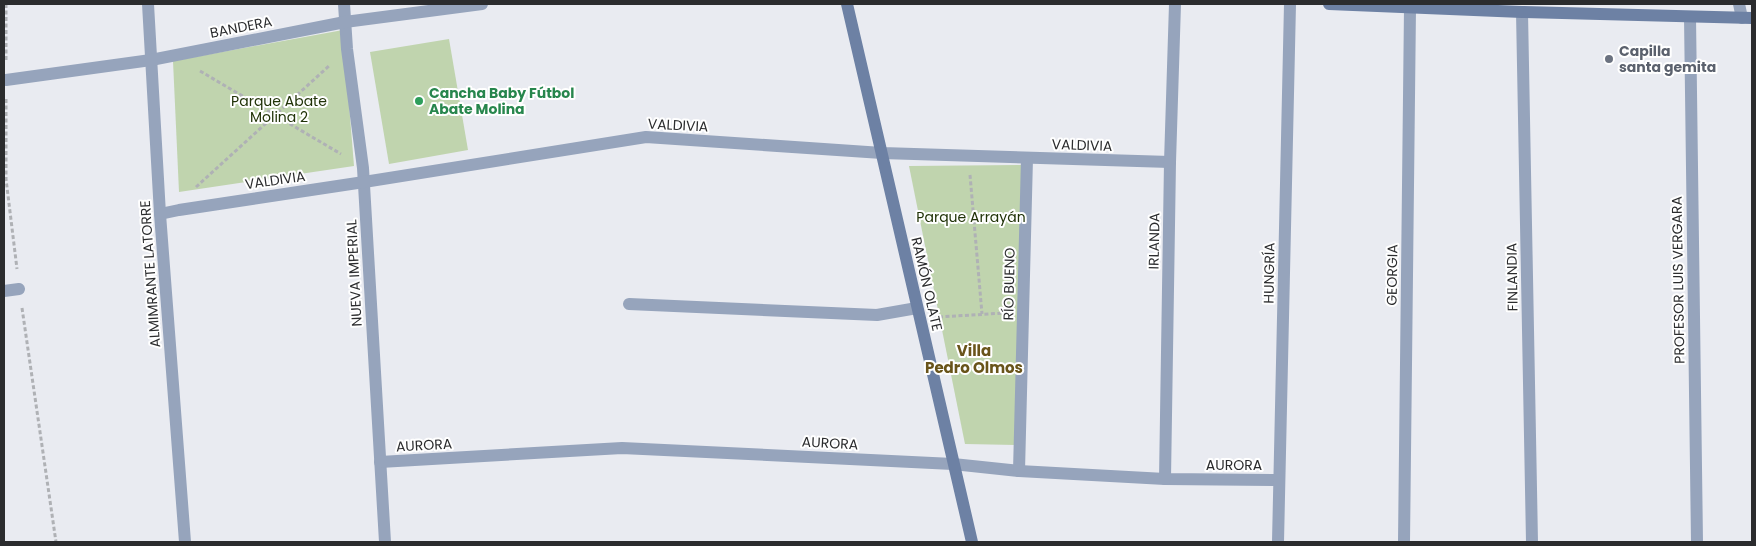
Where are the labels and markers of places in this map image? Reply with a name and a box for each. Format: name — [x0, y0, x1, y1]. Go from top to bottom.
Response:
place label: Capilla santa gemita — [1619, 41, 1716, 77]
marker: Capilla santa gemita — [1603, 53, 1615, 65]
place label: Cancha Baby Fútbol Abate Molina — [429, 83, 574, 119]
marker: Cancha Baby Fútbol Abate Molina — [413, 95, 425, 107]

